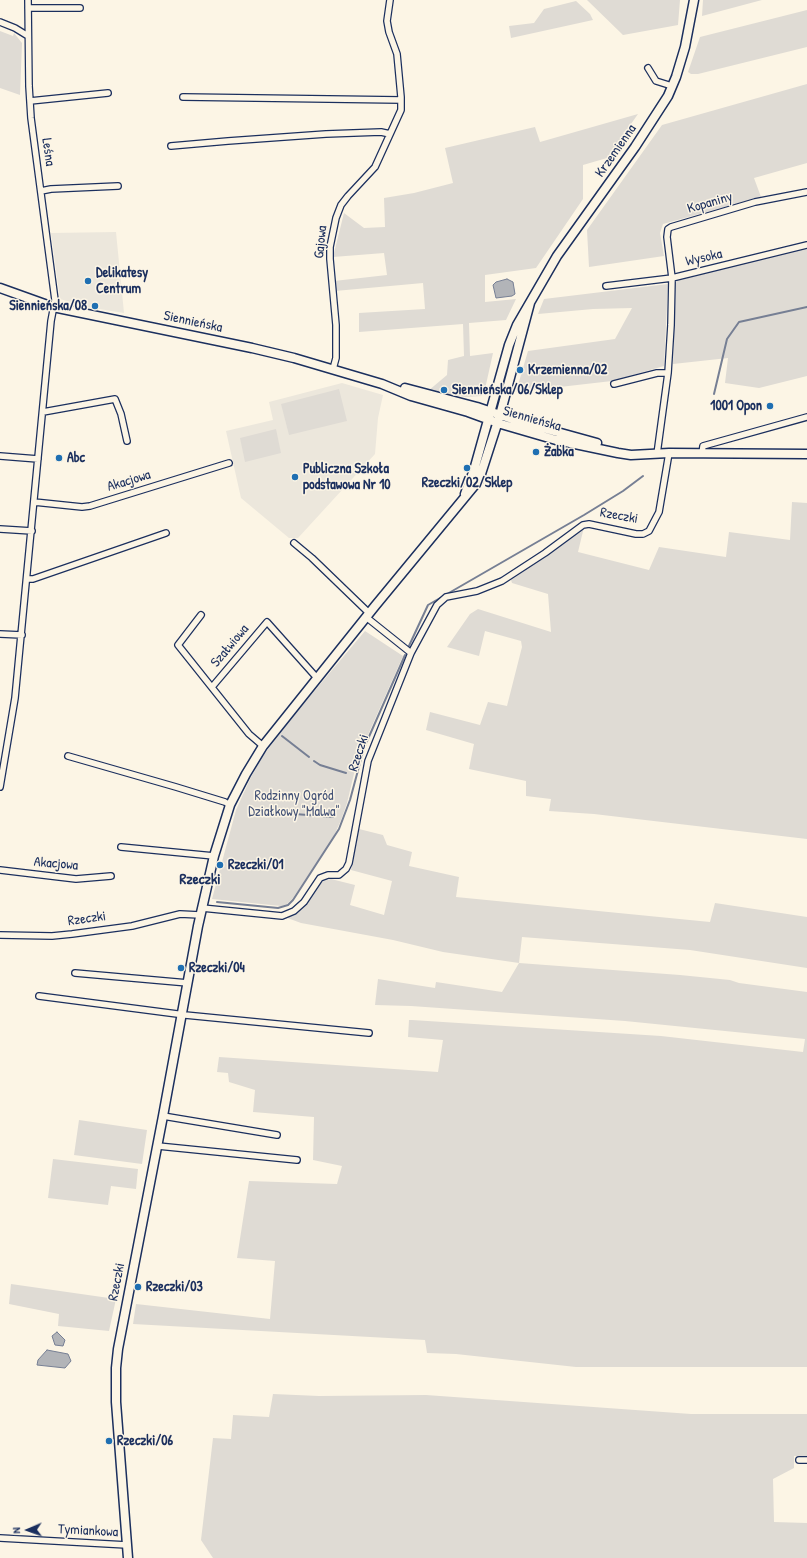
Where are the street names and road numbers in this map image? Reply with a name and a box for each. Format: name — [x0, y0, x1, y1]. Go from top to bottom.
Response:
street label: Krzemienna — [592, 121, 640, 181]
street label: Leśna — [38, 137, 58, 167]
street label: Kopaniny — [685, 189, 735, 217]
street label: Gajowa — [311, 225, 331, 259]
street label: Wysoka — [684, 246, 724, 270]
street label: Siennieńska — [162, 308, 224, 336]
street label: Siennieńska — [501, 403, 563, 435]
street label: Akacjowa — [105, 466, 153, 496]
street label: Rzeczki — [599, 504, 639, 528]
street label: Szałwiowa — [207, 621, 253, 671]
street label: Rzeczki — [345, 732, 373, 774]
street label: Akacjowa — [33, 854, 79, 874]
street label: Rzeczki — [67, 908, 107, 930]
street label: Rzeczki — [105, 1262, 129, 1302]
street label: Tymiankowa — [57, 1521, 119, 1541]

